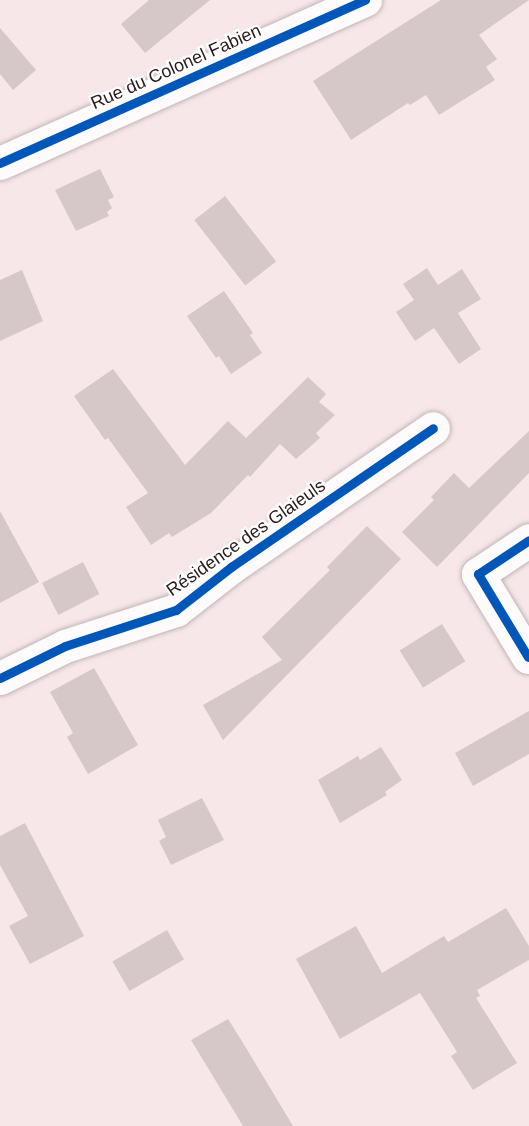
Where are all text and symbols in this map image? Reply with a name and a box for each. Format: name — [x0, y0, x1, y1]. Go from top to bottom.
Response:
street label: Rue du Colonel Fabien — [88, 20, 264, 114]
street label: Résidence des Glaieuls — [162, 475, 330, 601]

